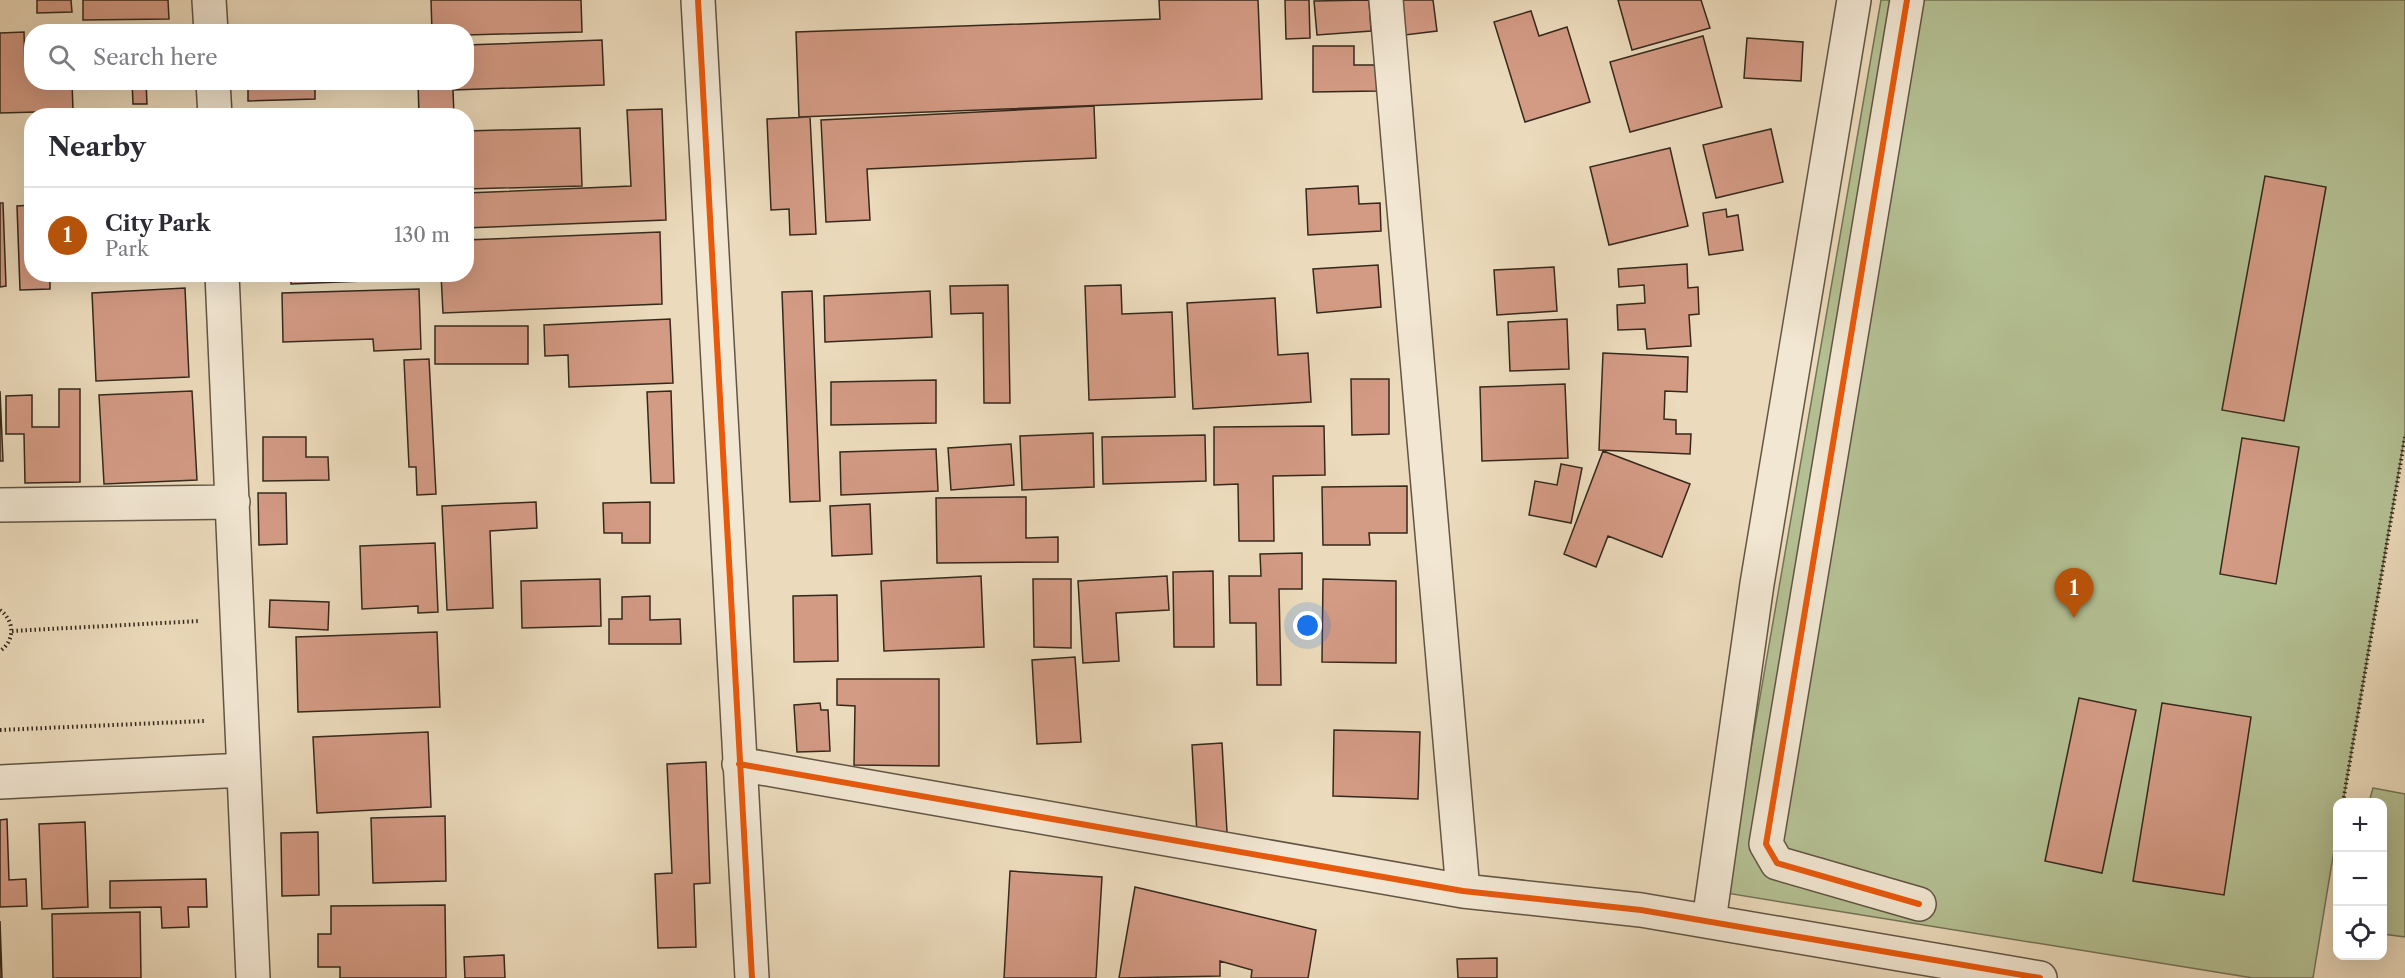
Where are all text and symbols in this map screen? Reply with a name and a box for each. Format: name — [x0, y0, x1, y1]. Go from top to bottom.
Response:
search box — [24, 24, 474, 90]
icon: search — [45, 41, 78, 74]
text: Search here — [93, 44, 218, 71]
text: Nearby — [48, 131, 146, 163]
text: City Park — [105, 210, 210, 237]
text: 1 — [63, 223, 72, 247]
text: 130 m — [394, 223, 450, 247]
text: Park — [105, 237, 148, 261]
pin: 1 — [2054, 568, 2094, 618]
your location — [1293, 611, 1322, 640]
map controls — [2333, 798, 2387, 960]
button: + — [2333, 798, 2387, 852]
button: − — [2333, 852, 2387, 906]
button: locate — [2333, 906, 2387, 960]

